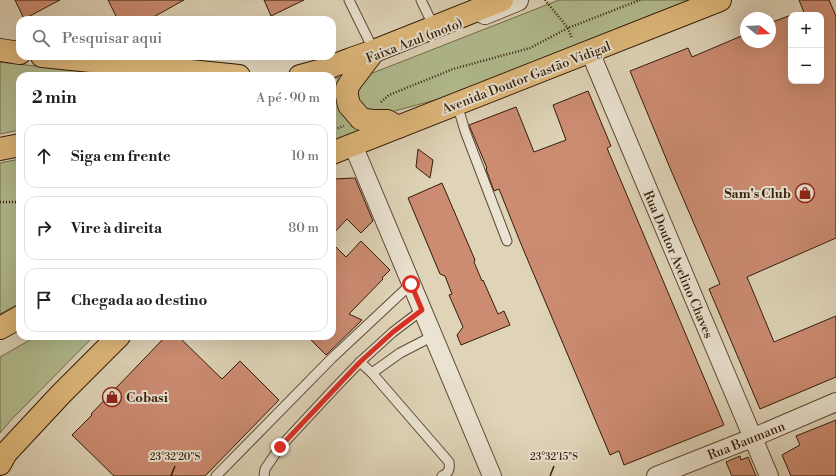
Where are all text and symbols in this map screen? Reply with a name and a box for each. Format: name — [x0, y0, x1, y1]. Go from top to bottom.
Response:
north arrow — [740, 12, 776, 48]
map controls — [788, 12, 824, 84]
button: + — [788, 12, 824, 48]
street label: Faixa Azul (moto) — [364, 15, 465, 67]
search box — [16, 16, 336, 60]
icon: search — [30, 27, 52, 49]
text: Pesquisar aqui — [62, 29, 162, 48]
street label: Avenida Doutor Gastão Vidigal — [439, 38, 613, 118]
button: − — [788, 48, 824, 84]
text: 2 min — [32, 87, 77, 109]
text: A pé · 90 m — [256, 90, 320, 106]
icon: ahead — [33, 145, 55, 167]
text: Siga em frente — [71, 147, 171, 166]
text: 10 m — [291, 148, 319, 164]
shop icon: Sam's Club — [794, 182, 816, 204]
place label: Sam's Club — [724, 186, 791, 202]
street label: Rua Doutor Avelino Chaves — [640, 188, 717, 341]
icon: right — [33, 217, 55, 239]
text: Vire à direita — [71, 219, 162, 238]
text: 80 m — [288, 220, 319, 236]
route start — [402, 275, 420, 293]
icon: arrive — [33, 289, 55, 311]
text: Chegada ao destino — [71, 291, 207, 310]
shop icon: Cobasi — [101, 386, 123, 408]
place label: Cobasi — [126, 390, 168, 406]
street label: Rua Baumann — [705, 418, 788, 464]
route end — [271, 438, 289, 456]
text: 23°32'20"S — [150, 451, 200, 463]
text: 23°32'15"S — [530, 451, 578, 463]

